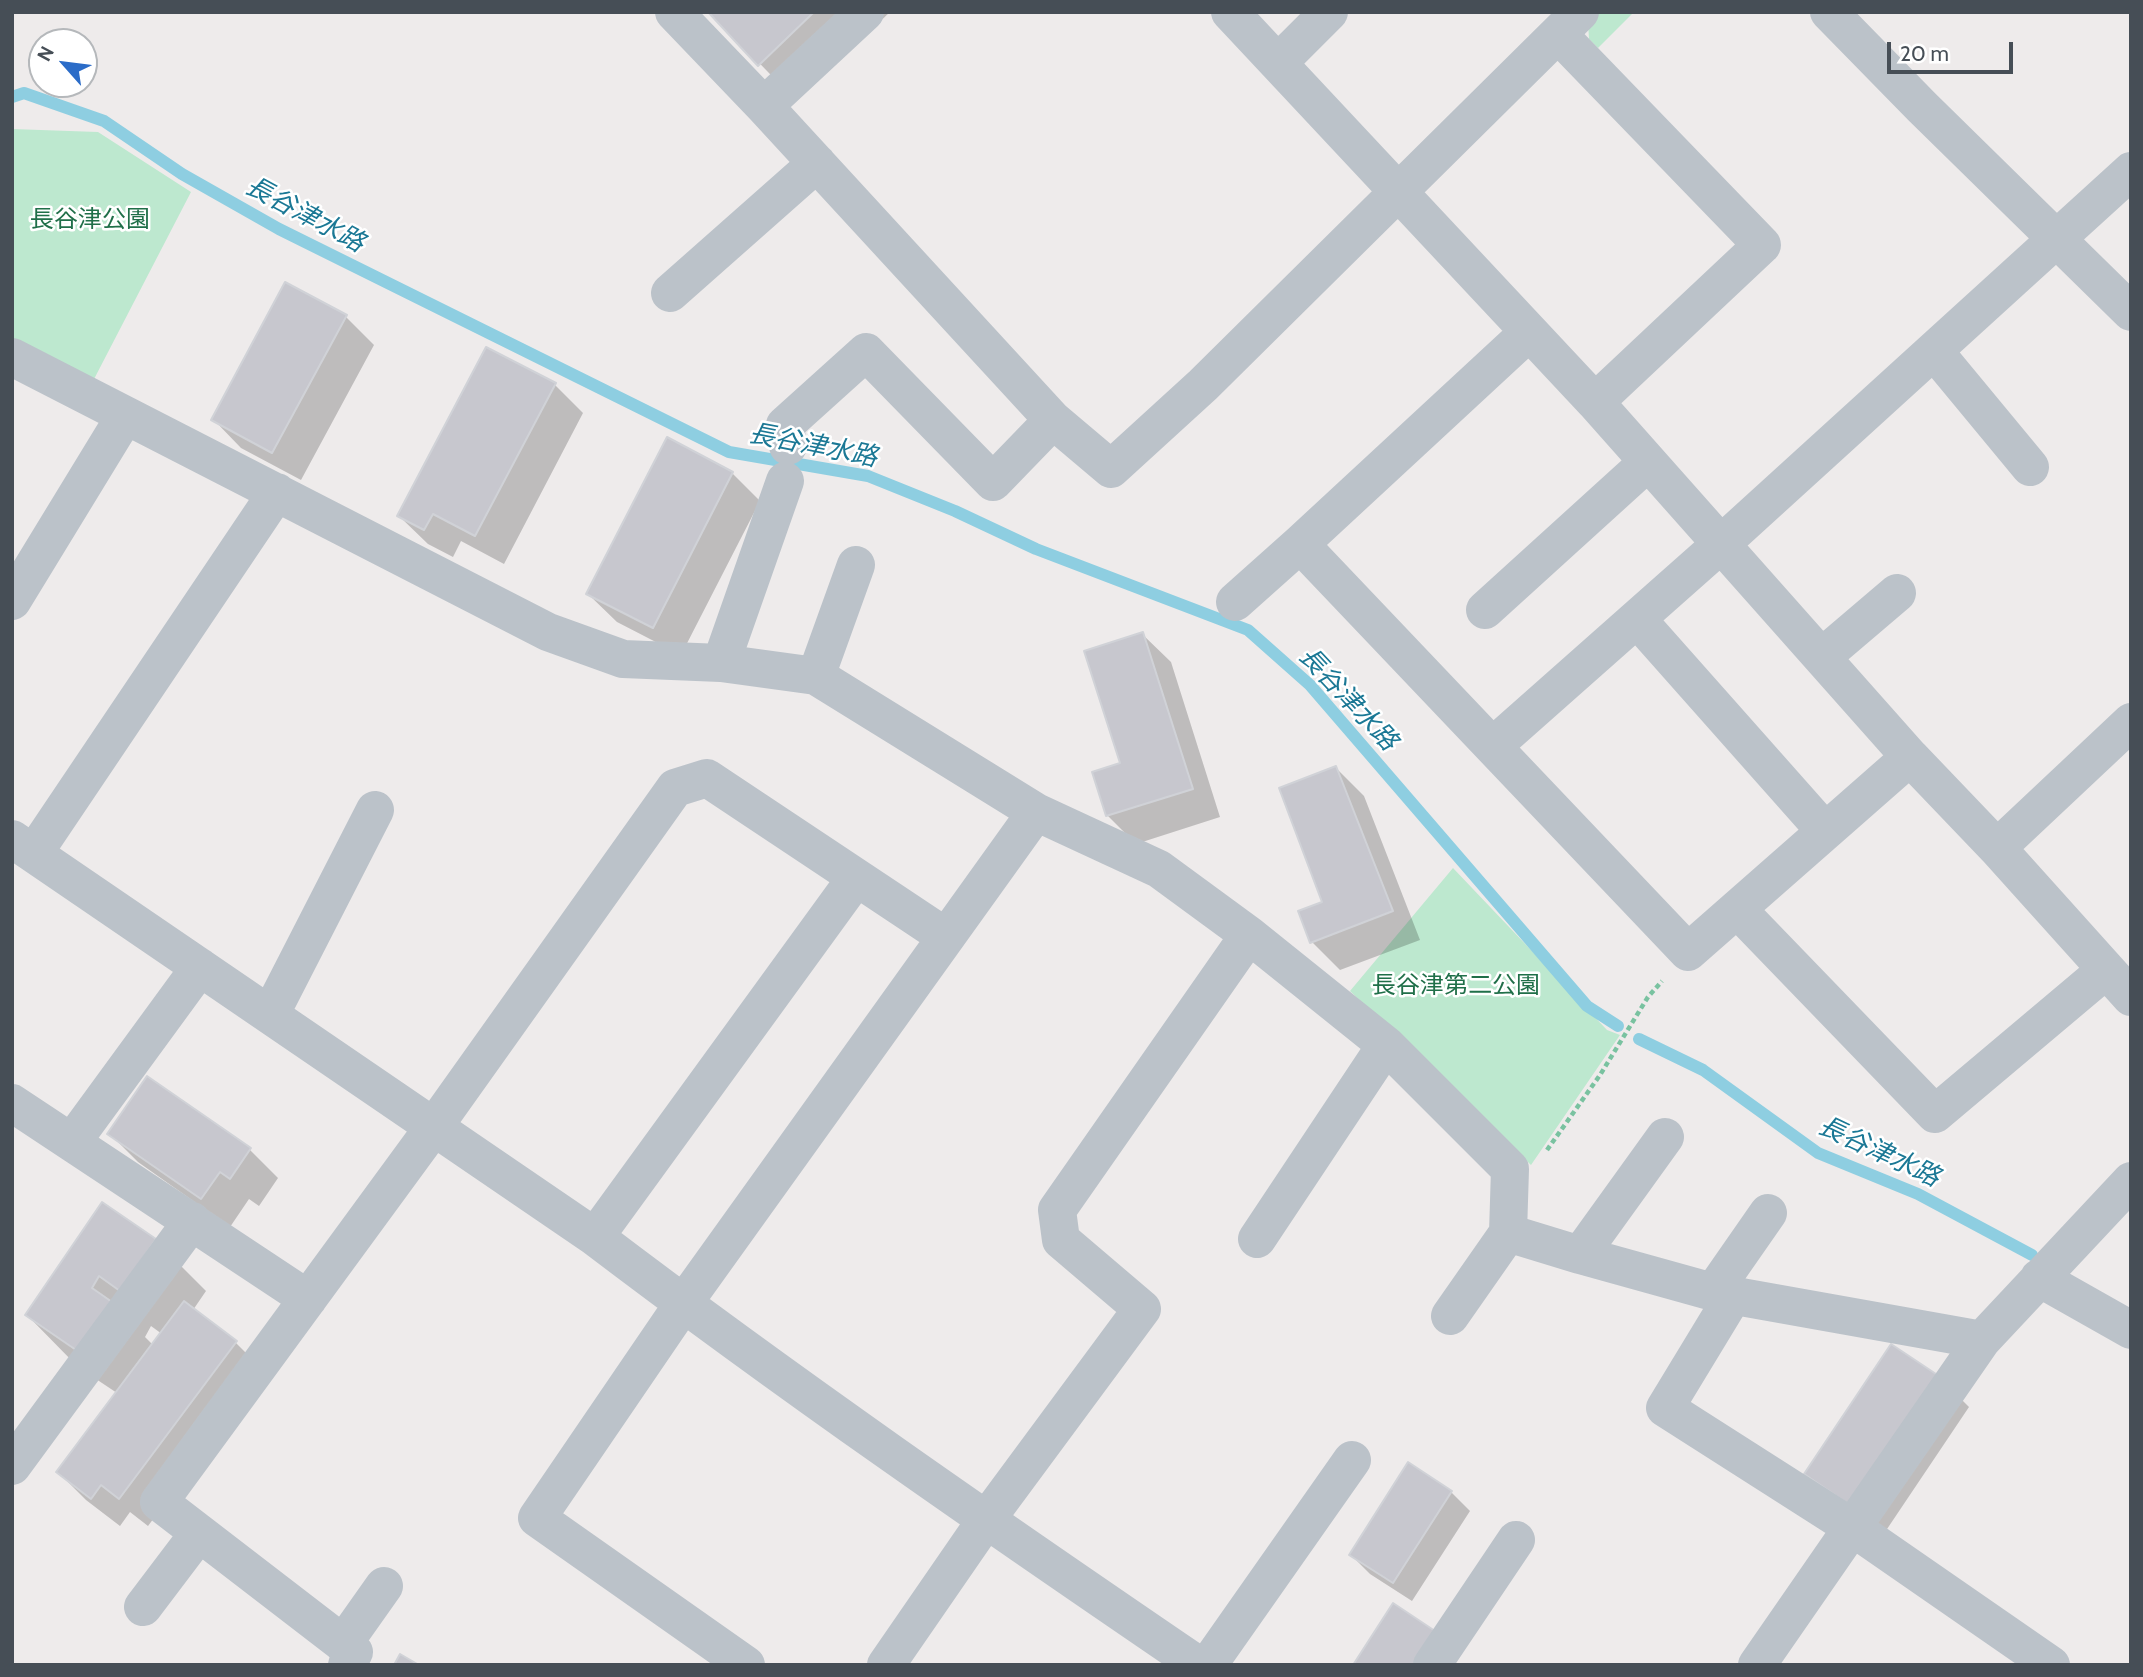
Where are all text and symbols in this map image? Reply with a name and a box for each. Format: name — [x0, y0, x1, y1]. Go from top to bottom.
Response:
north arrow — [28, 28, 98, 98]
scale bar — [1891, 28, 2017, 72]
text: 20 m — [1900, 41, 1949, 66]
text: N — [32, 43, 59, 65]
water label: 長谷津水路 — [240, 171, 370, 259]
park label: 長谷津公園 — [30, 206, 150, 234]
water label: 長谷津水路 — [746, 418, 880, 474]
water label: 長谷津水路 — [1292, 641, 1404, 757]
park label: 長谷津第二公園 — [1372, 972, 1540, 1000]
water label: 長谷津水路 — [1813, 1110, 1945, 1194]

